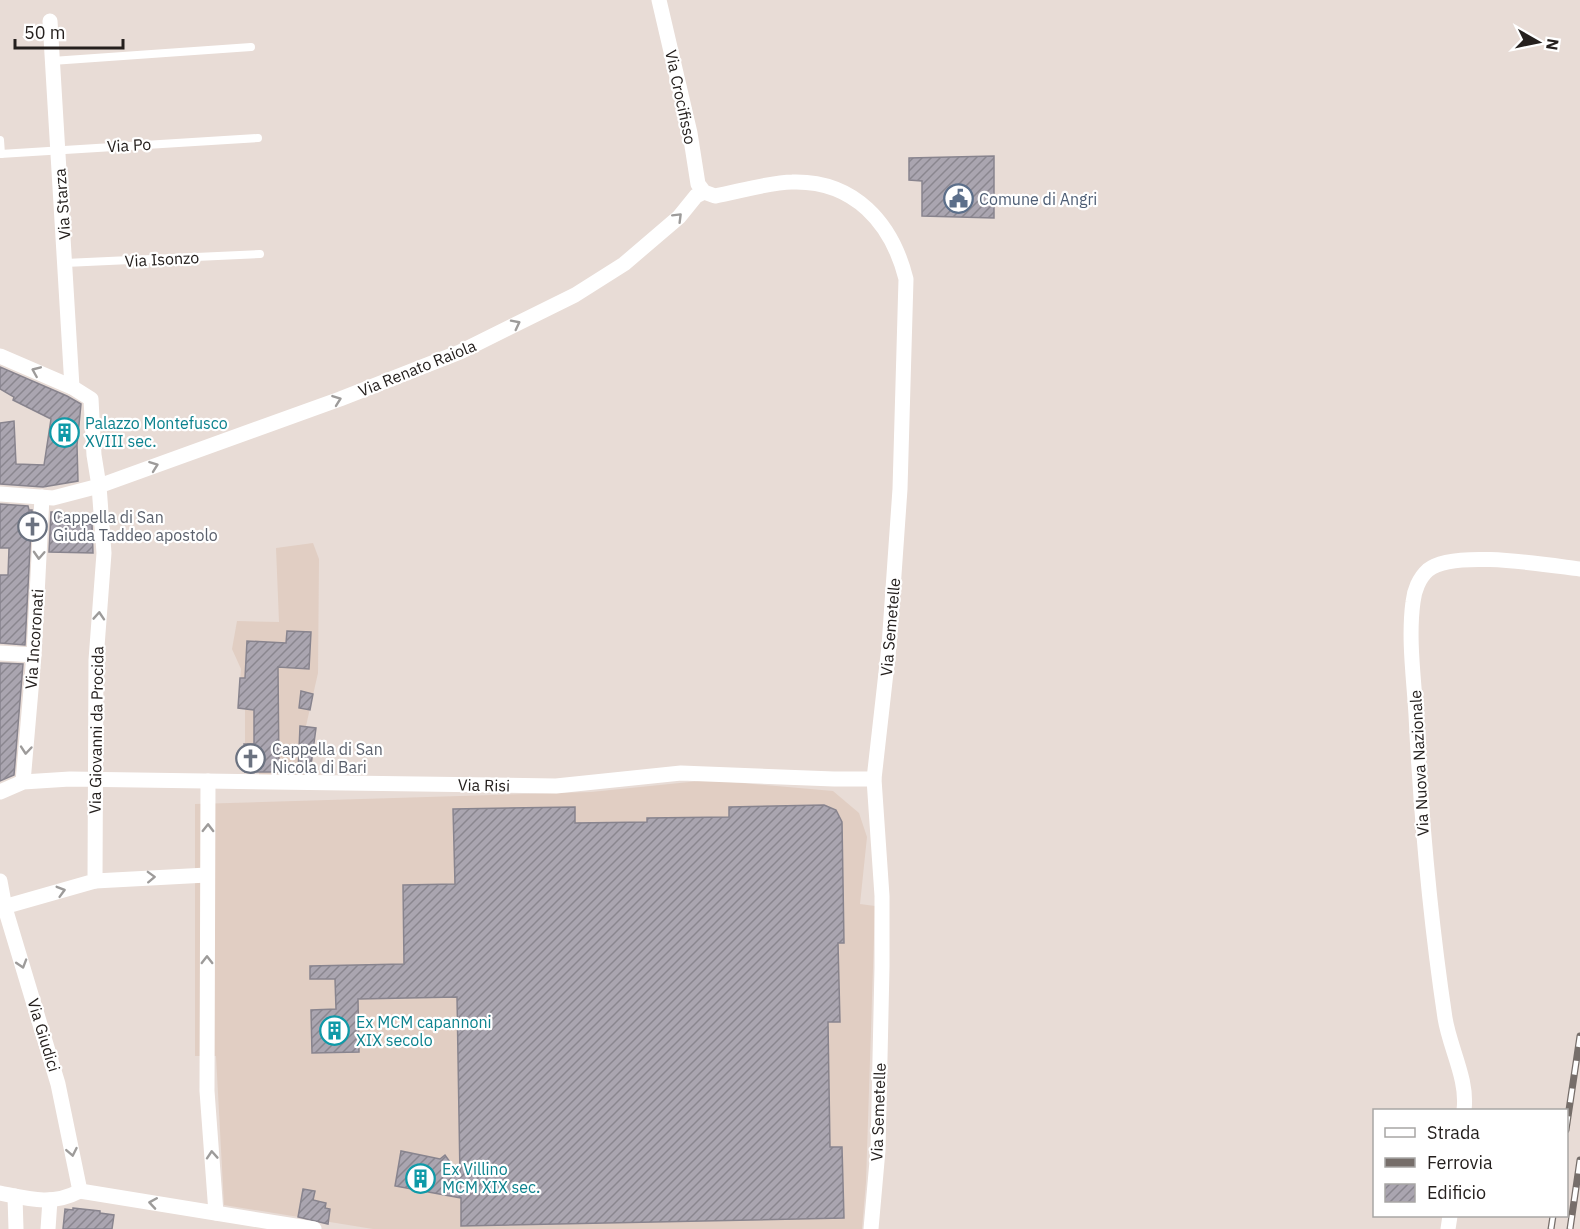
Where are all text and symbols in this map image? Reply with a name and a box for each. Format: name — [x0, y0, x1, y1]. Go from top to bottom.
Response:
scale bar — [15, 12, 123, 50]
north arrow — [1508, 12, 1568, 72]
text: 50 m — [24, 21, 66, 44]
text: N — [1542, 37, 1564, 52]
street label: Via Crocifisso — [661, 48, 701, 146]
street label: Via Po — [106, 134, 152, 156]
street label: Via Starza — [50, 167, 74, 240]
public building icon: Comune di Angri — [942, 183, 974, 215]
place label: Comune di Angri — [979, 189, 1097, 209]
one-way arrow — [671, 213, 682, 223]
street label: Via Isonzo — [124, 247, 200, 271]
one-way arrow — [510, 319, 521, 331]
street label: Via Renato Raiola — [355, 335, 479, 401]
one-way arrow — [32, 367, 43, 379]
one-way arrow — [331, 395, 342, 407]
place label: Palazzo Montefusco XVIII sec. — [85, 413, 228, 451]
building icon: Palazzo Montefusco XVIII sec. — [48, 416, 80, 448]
one-way arrow — [148, 461, 159, 474]
place label: Cappella di San Giuda Taddeo apostolo — [53, 507, 218, 545]
church icon: Cappella di San Giuda Taddeo apostolo — [16, 510, 48, 542]
one-way arrow — [33, 551, 46, 560]
street label: Via Semetelle — [876, 577, 904, 677]
street label: Via Incoronati — [21, 588, 47, 690]
one-way arrow — [92, 612, 105, 621]
street label: Via Giovanni da Procida — [85, 645, 107, 814]
street label: Via Nuova Nazionale — [1405, 689, 1433, 837]
place label: Cappella di San Nicola di Bari — [272, 739, 383, 777]
church icon: Cappella di San Nicola di Bari — [235, 742, 267, 774]
one-way arrow — [20, 745, 33, 754]
street label: Via Risi — [458, 775, 510, 795]
one-way arrow — [202, 823, 214, 832]
one-way arrow — [146, 871, 155, 884]
one-way arrow — [55, 886, 66, 898]
one-way arrow — [201, 955, 213, 964]
one-way arrow — [15, 958, 27, 969]
street label: Via Giudici — [23, 996, 65, 1074]
place label: Ex MCM capannoni XIX secolo — [356, 1012, 492, 1050]
building icon: Ex MCM capannoni XIX secolo — [319, 1015, 351, 1047]
street label: Via Semetelle — [866, 1062, 890, 1162]
legend — [1373, 1109, 1568, 1217]
text: Strada — [1427, 1121, 1480, 1144]
one-way arrow — [65, 1147, 78, 1157]
one-way arrow — [205, 1150, 218, 1159]
text: Ferrovia — [1427, 1151, 1493, 1174]
place label: Ex Villino MCM XIX sec. — [442, 1159, 540, 1197]
building icon: Ex Villino MCM XIX sec. — [405, 1162, 437, 1194]
text: Edificio — [1427, 1181, 1486, 1204]
one-way arrow — [148, 1197, 158, 1210]

